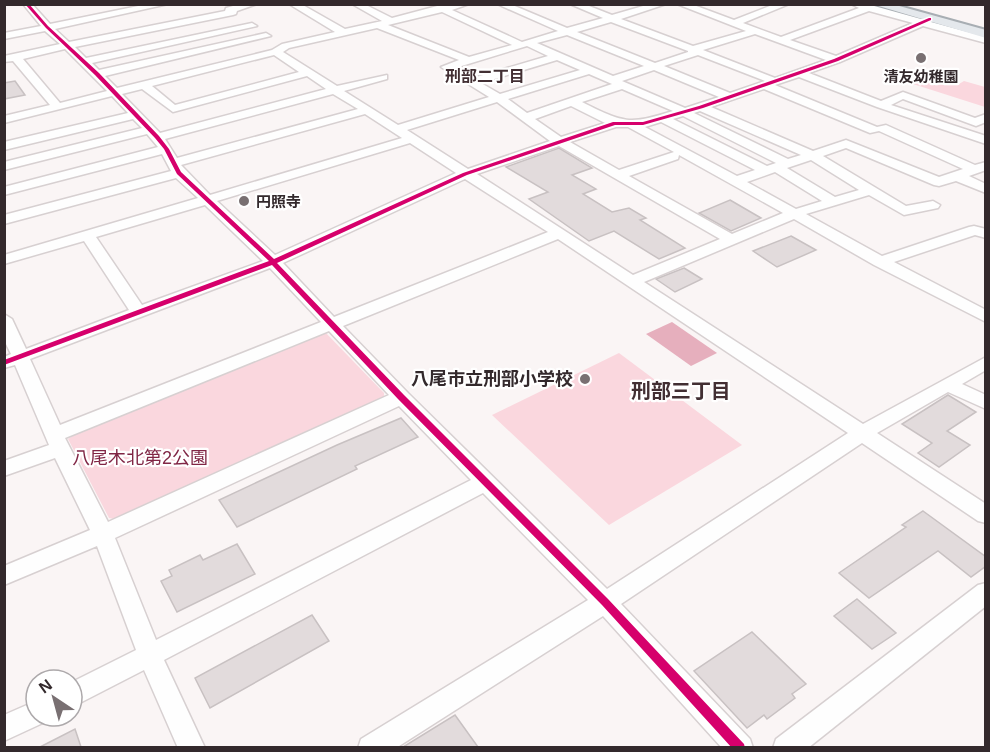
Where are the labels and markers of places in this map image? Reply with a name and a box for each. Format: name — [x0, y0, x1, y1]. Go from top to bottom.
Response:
marker: 清友幼稚園 — [914, 51, 928, 65]
place label: 清友幼稚園 — [883, 68, 959, 85]
place label: 円照寺 — [256, 193, 301, 210]
marker: 円照寺 — [237, 194, 251, 208]
place label: 八尾市立刑部小学校 — [411, 369, 573, 389]
marker: 八尾市立刑部小学校 — [578, 372, 592, 386]

